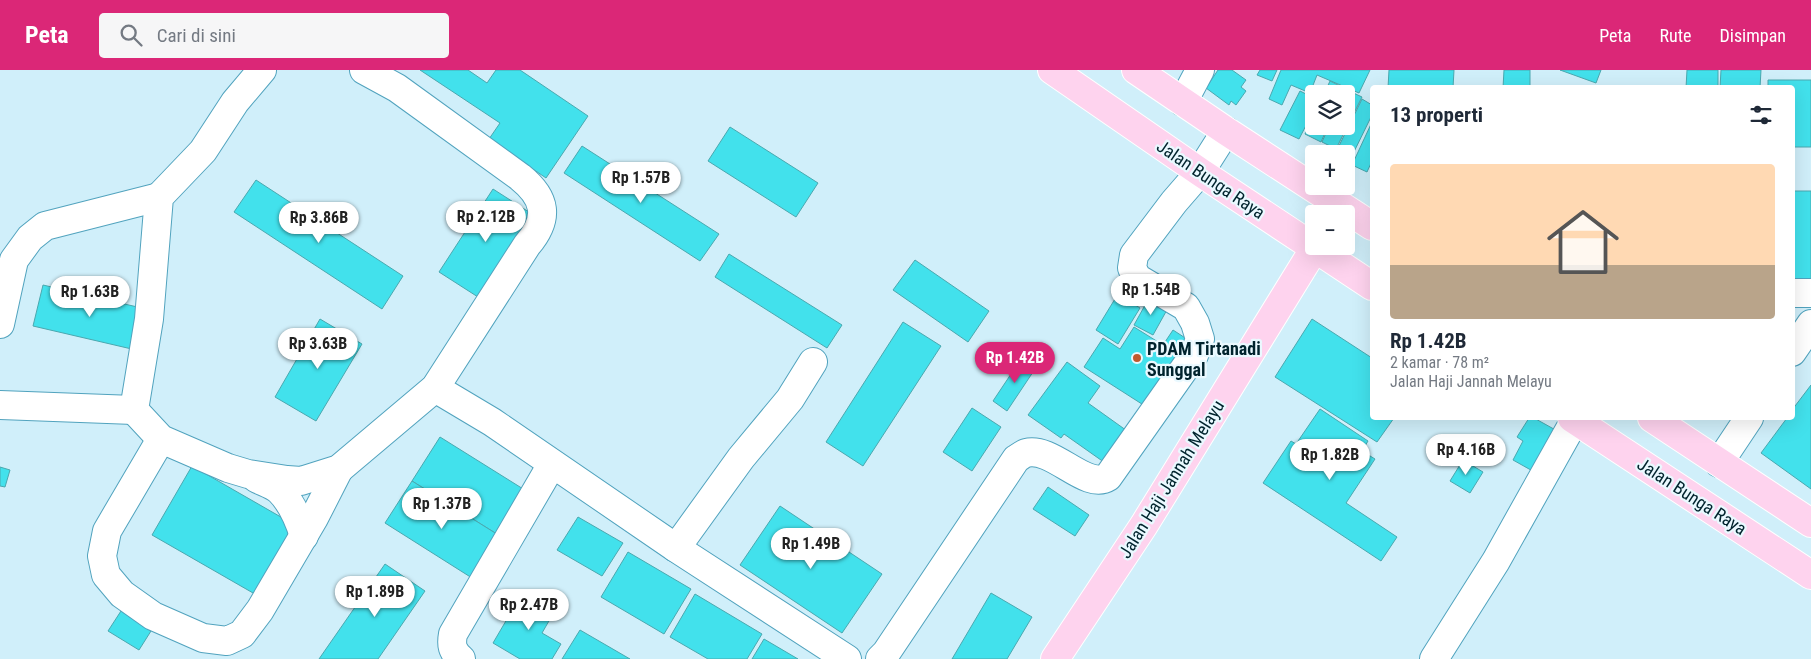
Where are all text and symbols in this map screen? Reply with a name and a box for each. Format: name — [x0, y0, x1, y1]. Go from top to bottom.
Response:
search box — [99, 13, 449, 58]
text: Peta — [25, 21, 69, 49]
icon: search — [117, 21, 145, 49]
text: Cari di sini — [157, 24, 236, 47]
text: Peta — [1599, 25, 1631, 46]
text: Rute — [1659, 25, 1691, 46]
text: Disimpan — [1719, 25, 1786, 46]
map controls — [1305, 85, 1355, 255]
button: layers — [1305, 85, 1355, 135]
icon: filters — [1747, 101, 1775, 129]
text: 13 properti — [1390, 103, 1483, 127]
street label: Jalan Bunga Raya — [1153, 135, 1269, 223]
button: + — [1305, 145, 1355, 195]
pin: Rp 1.57B — [589, 162, 693, 204]
text: Rp 1.57B — [612, 168, 670, 187]
icon: home — [1538, 197, 1628, 287]
pin: Rp 2.12B — [434, 200, 538, 243]
pin: Rp 3.86B — [267, 202, 371, 244]
button: − — [1305, 205, 1355, 255]
text: Rp 2.12B — [457, 207, 515, 226]
text: Rp 3.86B — [290, 208, 348, 227]
pin: Rp 1.54B — [1099, 274, 1203, 316]
pin: Rp 1.63B — [38, 276, 142, 318]
text: Rp 1.54B — [1122, 280, 1180, 299]
text: Rp 1.63B — [61, 282, 119, 301]
pin: Rp 3.63B — [266, 328, 370, 370]
text: Rp 1.42B — [1390, 329, 1467, 353]
text: Rp 3.63B — [289, 334, 347, 353]
place label: PDAM Tirtanadi Sunggal — [1147, 338, 1261, 380]
pin: Rp 1.42B — [963, 342, 1067, 384]
text: Rp 1.42B — [986, 348, 1044, 367]
marker: PDAM Tirtanadi Sunggal — [1131, 352, 1143, 364]
text: 2 kamar · 78 m² — [1390, 353, 1489, 372]
text: Jalan Haji Jannah Melayu — [1390, 372, 1552, 391]
street label: Jalan Haji Jannah Melayu — [1114, 396, 1228, 562]
pin: Rp 4.16B — [1414, 434, 1518, 476]
pin: Rp 1.82B — [1278, 438, 1382, 481]
text: Rp 4.16B — [1437, 440, 1495, 459]
text: Rp 1.82B — [1301, 445, 1359, 464]
street label: Jalan Bunga Raya — [1634, 453, 1750, 539]
pin: Rp 1.37B — [390, 488, 494, 530]
text: Rp 1.37B — [413, 494, 471, 513]
pin: Rp 1.49B — [759, 528, 863, 570]
text: Rp 1.49B — [782, 534, 840, 553]
pin: Rp 1.89B — [323, 576, 427, 618]
text: Rp 1.89B — [346, 582, 404, 601]
pin: Rp 2.47B — [477, 588, 581, 631]
text: Rp 2.47B — [500, 595, 558, 614]

